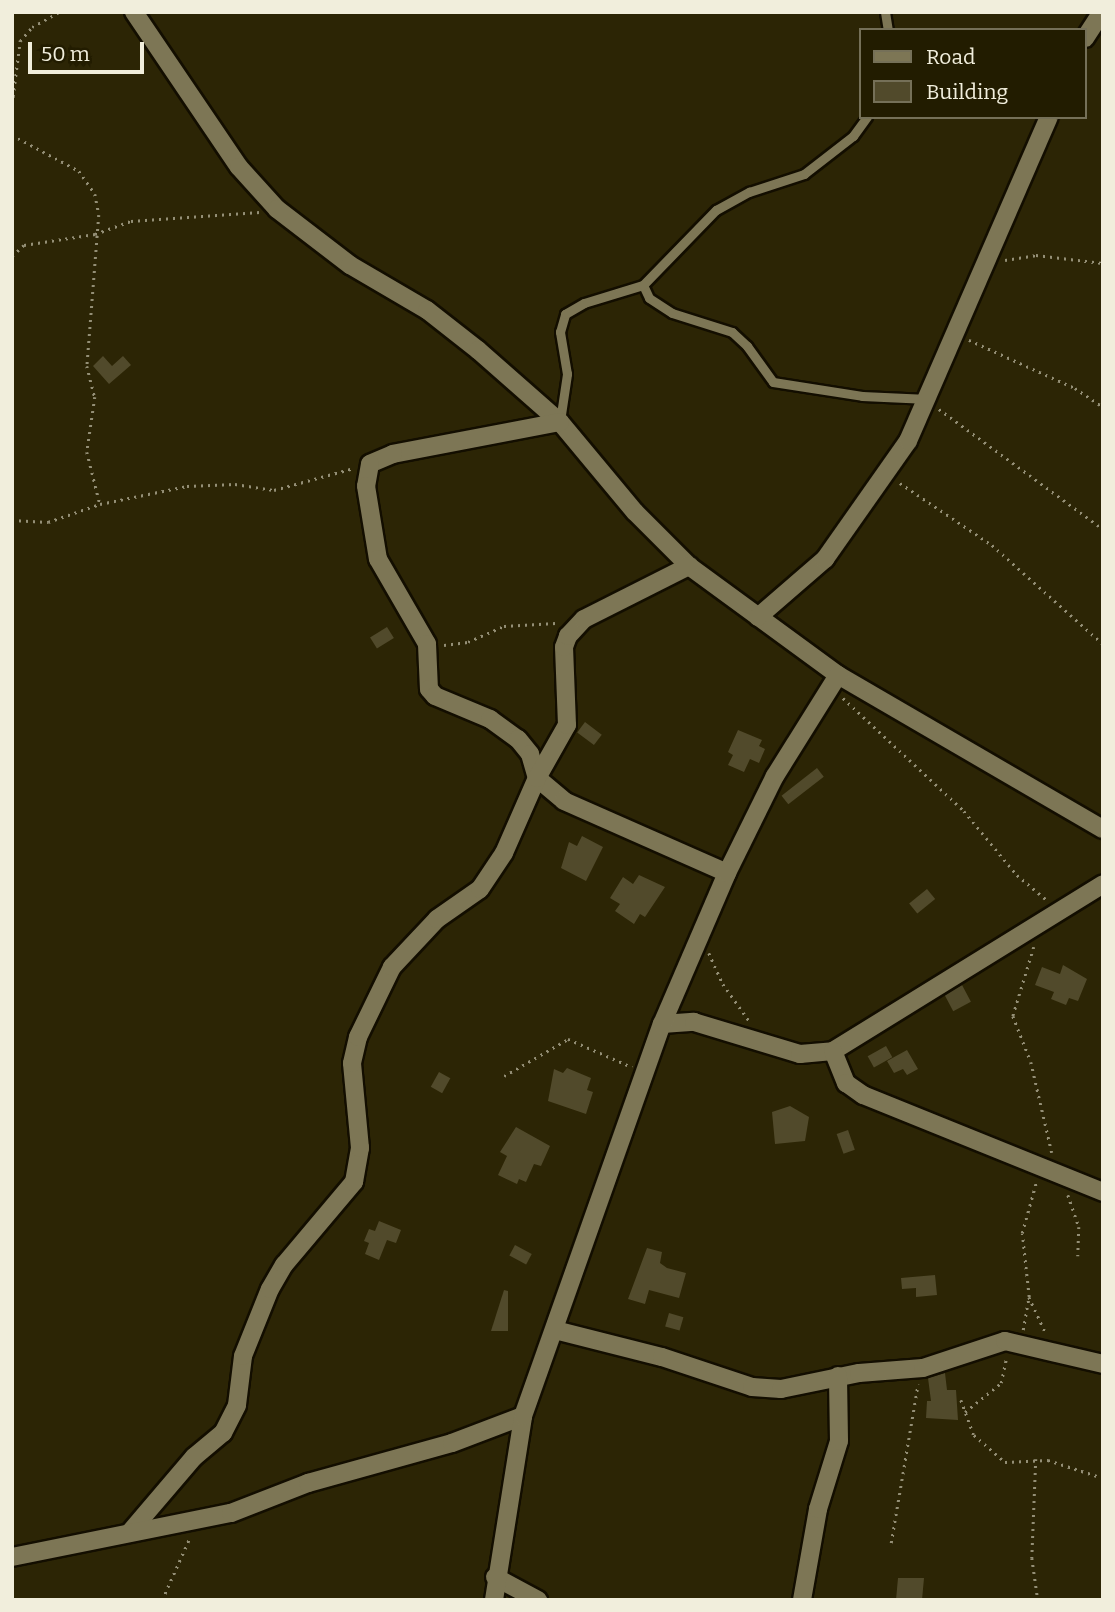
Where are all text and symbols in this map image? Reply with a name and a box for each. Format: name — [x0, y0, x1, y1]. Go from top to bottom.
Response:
scale bar — [32, 28, 147, 72]
legend — [860, 28, 1087, 119]
text: 50 m — [41, 41, 90, 67]
text: Road — [926, 44, 975, 70]
text: Building — [926, 79, 1008, 105]

